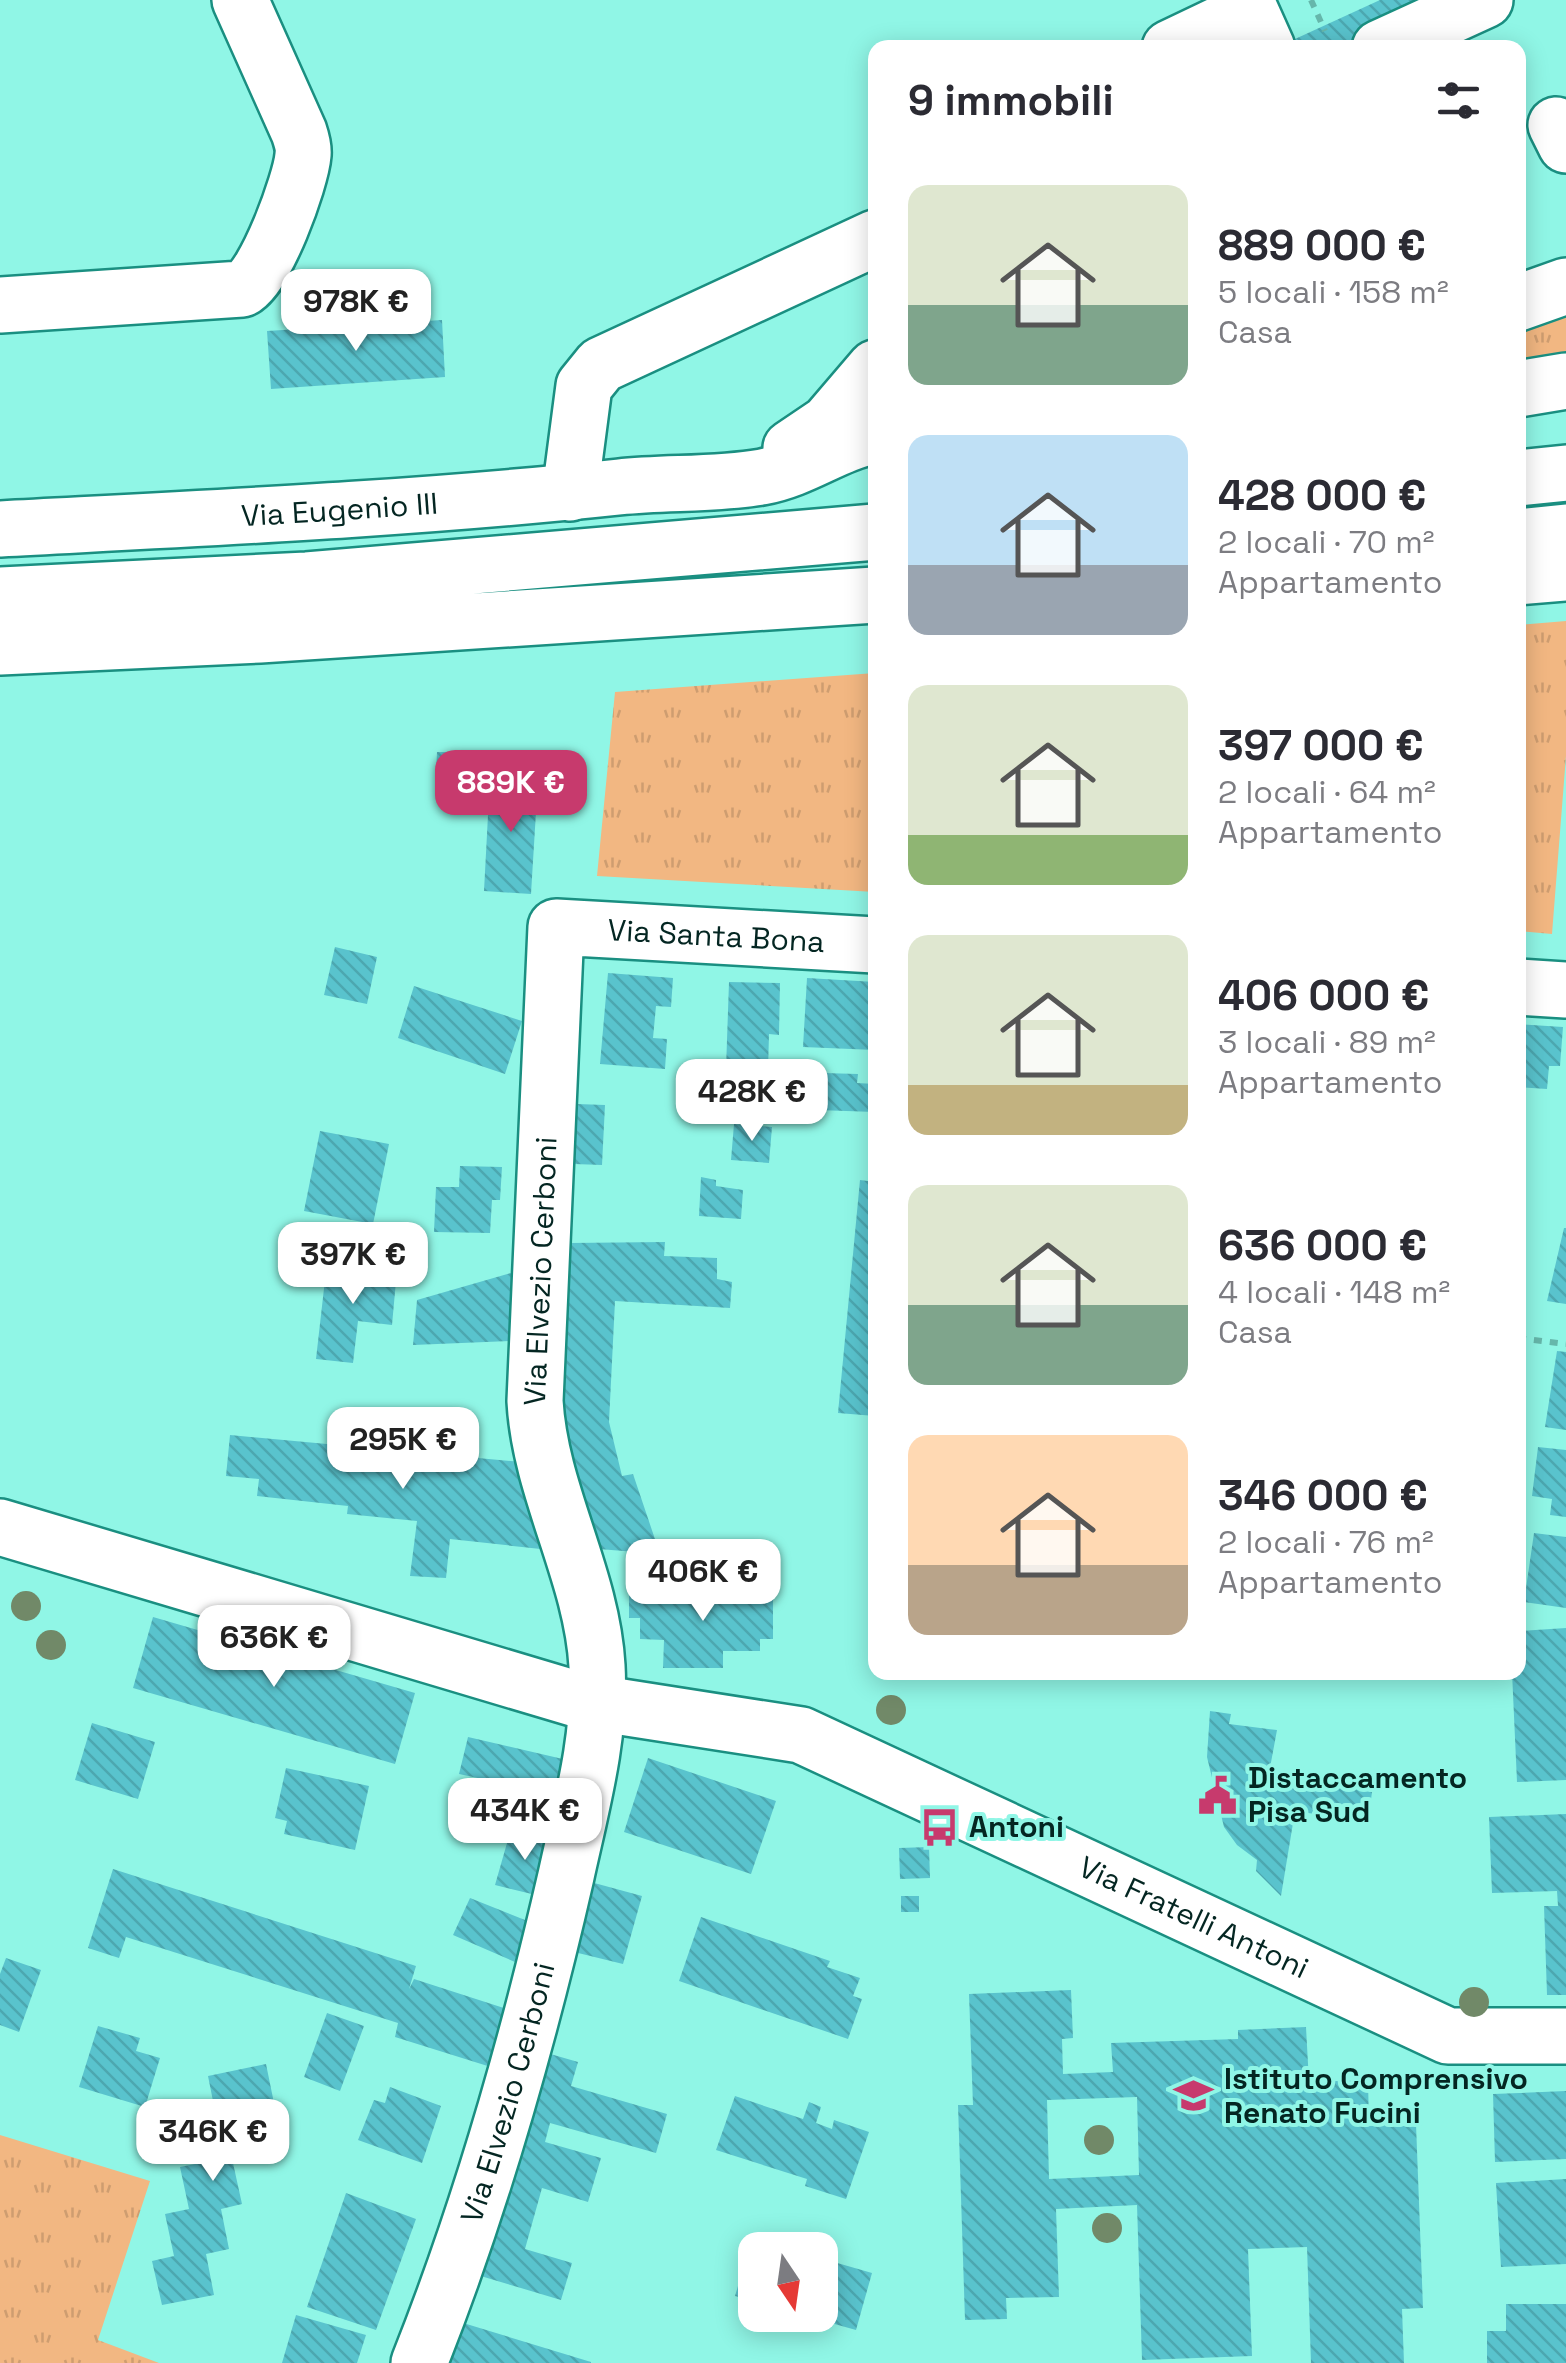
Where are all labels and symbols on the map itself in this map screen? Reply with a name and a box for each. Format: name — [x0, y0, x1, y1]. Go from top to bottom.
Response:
pin: 978K € — [275, 269, 437, 354]
street label: Via Eugenio III — [240, 483, 439, 535]
pin: 889K € — [430, 750, 592, 835]
street label: Via Santa Bona — [607, 910, 826, 961]
pin: 428K € — [671, 1059, 833, 1144]
street label: Via Elvezio Cerboni — [515, 1136, 566, 1407]
pin: 397K € — [272, 1222, 434, 1307]
pin: 295K € — [322, 1407, 484, 1492]
pin: 406K € — [622, 1539, 784, 1624]
pin: 636K € — [193, 1605, 355, 1690]
place label: Distaccamento Pisa Sud — [1248, 1758, 1467, 1831]
public building icon: Distaccamento Pisa Sud — [1197, 1774, 1239, 1816]
pin: 434K € — [444, 1778, 606, 1863]
bus stop icon: Antoni — [918, 1806, 960, 1848]
place label: Antoni — [969, 1807, 1064, 1846]
street label: Via Fratelli Antoni — [1073, 1847, 1315, 1987]
street label: Via Elvezio Cerboni — [452, 1958, 564, 2228]
place label: Istituto Comprensivo Renato Fucini — [1224, 2059, 1528, 2132]
school or university icon: Istituto Comprensivo Renato Fucini — [1173, 2075, 1215, 2117]
pin: 346K € — [132, 2099, 294, 2184]
north arrow — [738, 2232, 838, 2332]

